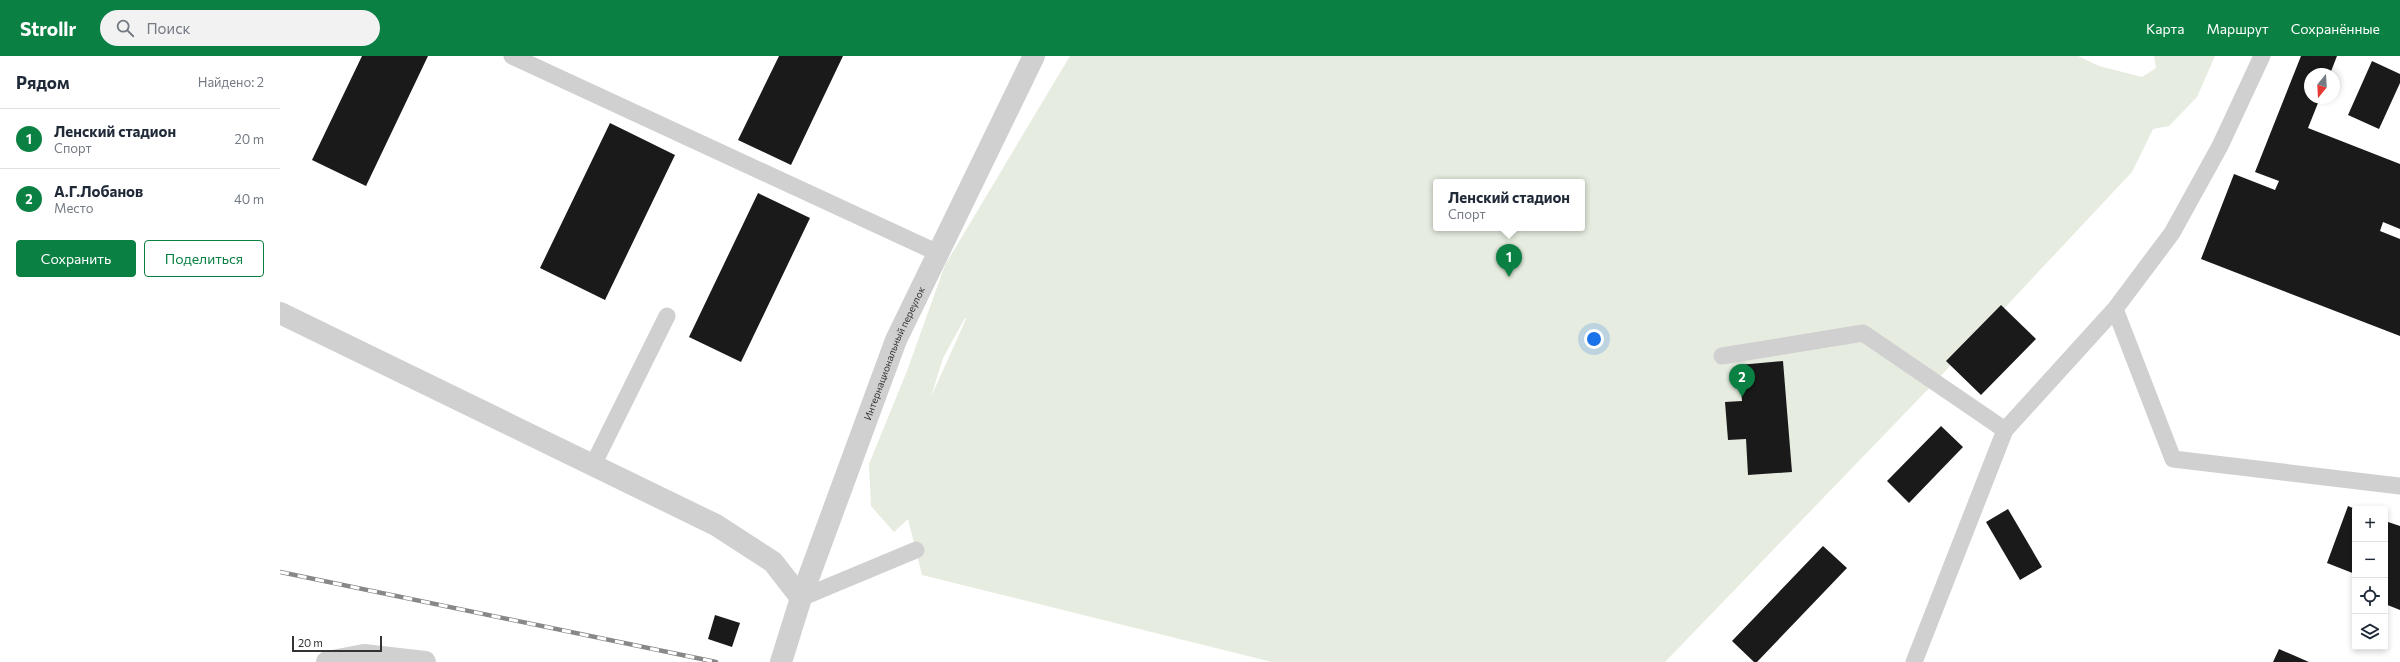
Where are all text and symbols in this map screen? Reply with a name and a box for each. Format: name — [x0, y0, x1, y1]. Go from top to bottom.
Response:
search box — [100, 10, 380, 46]
text: Strollr — [20, 17, 76, 40]
icon: search — [114, 17, 136, 39]
text: Поиск — [146, 19, 191, 37]
text: Карта — [2146, 20, 2184, 37]
text: Маршрут — [2206, 20, 2269, 37]
text: Сохранённые — [2291, 20, 2380, 37]
north arrow — [2304, 68, 2340, 104]
text: Рядом — [16, 72, 70, 93]
text: Найдено: 2 — [198, 74, 264, 90]
text: Ленский стадион — [54, 122, 176, 140]
text: 1 — [26, 131, 32, 147]
text: 20 m — [235, 131, 264, 147]
text: Спорт — [54, 140, 92, 156]
popup — [1433, 179, 1585, 231]
text: А.Г.Лобанов — [54, 182, 143, 200]
text: Ленский стадион — [1448, 188, 1570, 206]
text: 2 — [25, 191, 33, 207]
text: 40 m — [234, 191, 264, 207]
text: Место — [54, 200, 94, 216]
text: Спорт — [1448, 206, 1486, 222]
button: Сохранить — [16, 240, 136, 277]
button: Поделиться — [144, 240, 264, 277]
pin: 1 — [1496, 244, 1522, 277]
street label: Интернациональный переулок — [861, 284, 927, 422]
your location — [1584, 329, 1604, 349]
pin: 2 — [1729, 364, 1755, 397]
map controls — [2352, 506, 2388, 650]
button: + — [2352, 506, 2388, 542]
button: − — [2352, 542, 2388, 578]
button: locate — [2352, 578, 2388, 614]
button: layers — [2352, 614, 2388, 650]
scale bar — [292, 634, 382, 653]
text: 20 m — [298, 636, 323, 649]

